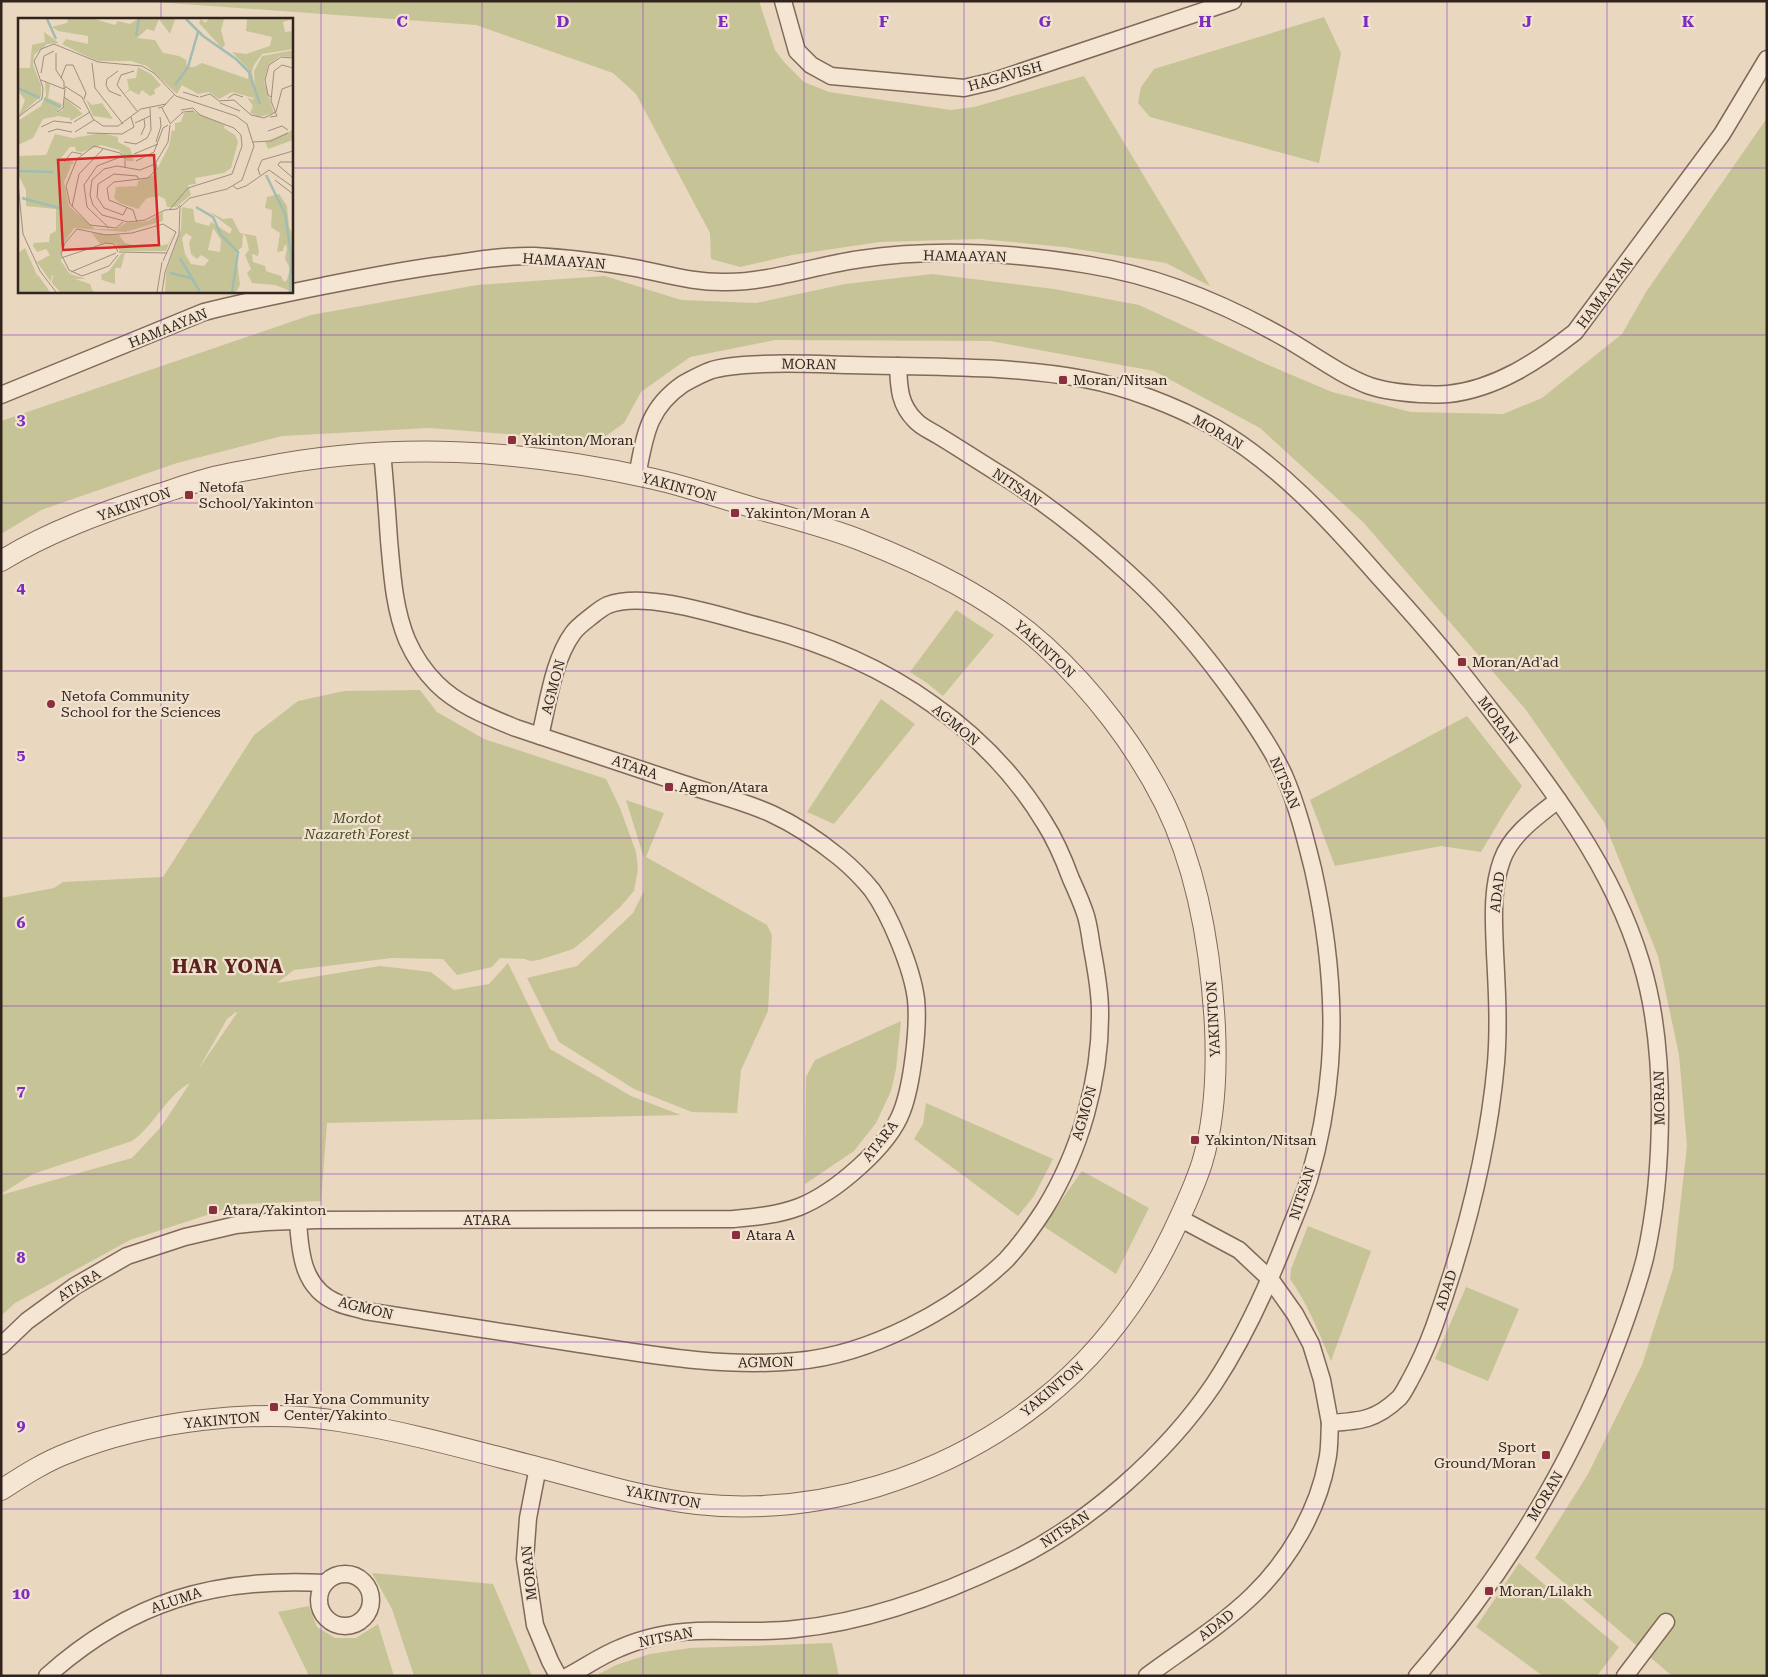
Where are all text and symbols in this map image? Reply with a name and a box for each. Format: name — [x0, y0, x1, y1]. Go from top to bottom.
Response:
text: C — [396, 12, 408, 31]
text: D — [557, 12, 570, 31]
text: E — [718, 12, 728, 31]
text: F — [879, 12, 889, 31]
text: G — [1039, 12, 1052, 31]
text: H — [1198, 12, 1212, 31]
text: I — [1363, 12, 1369, 31]
text: J — [1522, 12, 1532, 31]
text: K — [1682, 12, 1695, 31]
inset map — [18, 18, 292, 292]
street label: HAGAVISH — [966, 58, 1044, 94]
street label: HAMAAYAN — [923, 247, 1007, 265]
street label: HAMAAYAN — [522, 250, 606, 272]
street label: HAMAAYAN — [1573, 255, 1637, 331]
street label: HAMAAYAN — [126, 305, 210, 351]
street label: MORAN — [781, 356, 837, 372]
place label: Moran/Nitsan — [1073, 372, 1167, 388]
marker: Moran/Nitsan — [1057, 374, 1069, 386]
text: 3 — [17, 410, 26, 429]
street label: MORAN — [1190, 411, 1246, 453]
place label: Yakinton/Moran — [522, 432, 634, 448]
marker: Yakinton/Moran — [506, 434, 518, 446]
street label: NITSAN — [990, 465, 1044, 509]
street label: YAKINTON — [640, 469, 718, 505]
place label: Netofa School/Yakinton — [199, 479, 314, 511]
street label: YAKINTON — [95, 484, 173, 524]
marker: Netofa School/Yakinton — [183, 489, 195, 501]
place label: Yakinton/Moran A — [745, 505, 870, 521]
marker: Yakinton/Moran A — [729, 507, 741, 519]
text: 4 — [17, 578, 26, 597]
street label: YAKINTON — [1012, 617, 1078, 681]
place label: Moran/Ad'ad — [1472, 654, 1559, 670]
marker: Moran/Ad'ad — [1456, 656, 1468, 668]
street label: AGMON — [538, 658, 568, 716]
place label: Netofa Community School for the Sciences — [61, 688, 221, 720]
street label: MORAN — [1475, 693, 1521, 747]
marker: Netofa Community School for the Sciences — [45, 698, 57, 710]
street label: AGMON — [929, 701, 983, 749]
text: 5 — [17, 745, 26, 764]
street label: ATARA — [610, 752, 660, 782]
street label: NITSAN — [1267, 754, 1303, 812]
place label: Agmon/Atara — [679, 779, 768, 795]
marker: Agmon/Atara — [663, 781, 675, 793]
park label: Mordot Nazareth Forest — [303, 810, 411, 842]
street label: ADAD — [1487, 871, 1507, 913]
text: 6 — [17, 913, 26, 932]
district label: HAR YONA — [172, 955, 284, 978]
street label: YAKINTON — [1203, 980, 1223, 1058]
street label: MORAN — [1651, 1070, 1667, 1126]
text: 7 — [17, 1081, 26, 1100]
street label: AGMON — [1069, 1084, 1099, 1142]
street label: ATARA — [859, 1117, 901, 1165]
place label: Yakinton/Nitsan — [1205, 1132, 1317, 1148]
marker: Yakinton/Nitsan — [1189, 1134, 1201, 1146]
street label: NITSAN — [1286, 1164, 1318, 1222]
place label: Atara/Yakinton — [223, 1202, 326, 1218]
marker: Atara/Yakinton — [207, 1204, 219, 1216]
street label: ATARA — [463, 1212, 511, 1228]
place label: Atara A — [746, 1227, 795, 1243]
marker: Atara A — [730, 1229, 742, 1241]
text: 8 — [17, 1248, 26, 1267]
street label: ATARA — [55, 1265, 104, 1304]
street label: ADAD — [1432, 1268, 1460, 1312]
street label: AGMON — [337, 1293, 395, 1323]
street label: AGMON — [738, 1354, 794, 1370]
street label: YAKINTON — [1018, 1358, 1086, 1420]
place label: Har Yona Community Center/Yakinto — [284, 1391, 430, 1423]
marker: Har Yona Community Center/Yakinto — [268, 1401, 280, 1413]
street label: YAKINTON — [183, 1409, 261, 1431]
text: 9 — [17, 1416, 26, 1435]
place label: Sport Ground/Moran — [1434, 1439, 1536, 1471]
marker: Sport Ground/Moran — [1540, 1449, 1552, 1461]
street label: MORAN — [1524, 1468, 1566, 1524]
street label: YAKINTON — [624, 1482, 702, 1512]
street label: NITSAN — [1037, 1507, 1093, 1551]
street label: MORAN — [518, 1545, 540, 1601]
place label: Moran/Lilakh — [1499, 1583, 1592, 1599]
text: 10 — [12, 1584, 30, 1603]
street label: ALUMA — [148, 1584, 204, 1616]
marker: Moran/Lilakh — [1483, 1585, 1495, 1597]
street label: ADAD — [1195, 1606, 1237, 1644]
street label: NITSAN — [637, 1624, 695, 1650]

